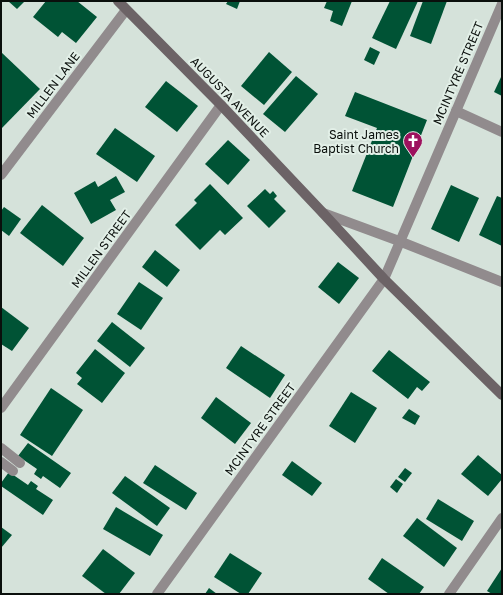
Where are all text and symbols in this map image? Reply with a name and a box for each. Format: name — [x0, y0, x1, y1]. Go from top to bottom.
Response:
street label: MCINTYRE STREET — [429, 19, 487, 127]
street label: MILLEN LANE — [23, 49, 83, 121]
street label: AUGUSTA AVENUE — [188, 54, 272, 140]
place label: Saint James Baptist Church — [313, 127, 399, 156]
church icon: Saint James Baptist Church — [402, 130, 424, 158]
street label: MILLEN STREET — [68, 207, 135, 291]
street label: MCINTYRE STREET — [221, 379, 299, 478]

